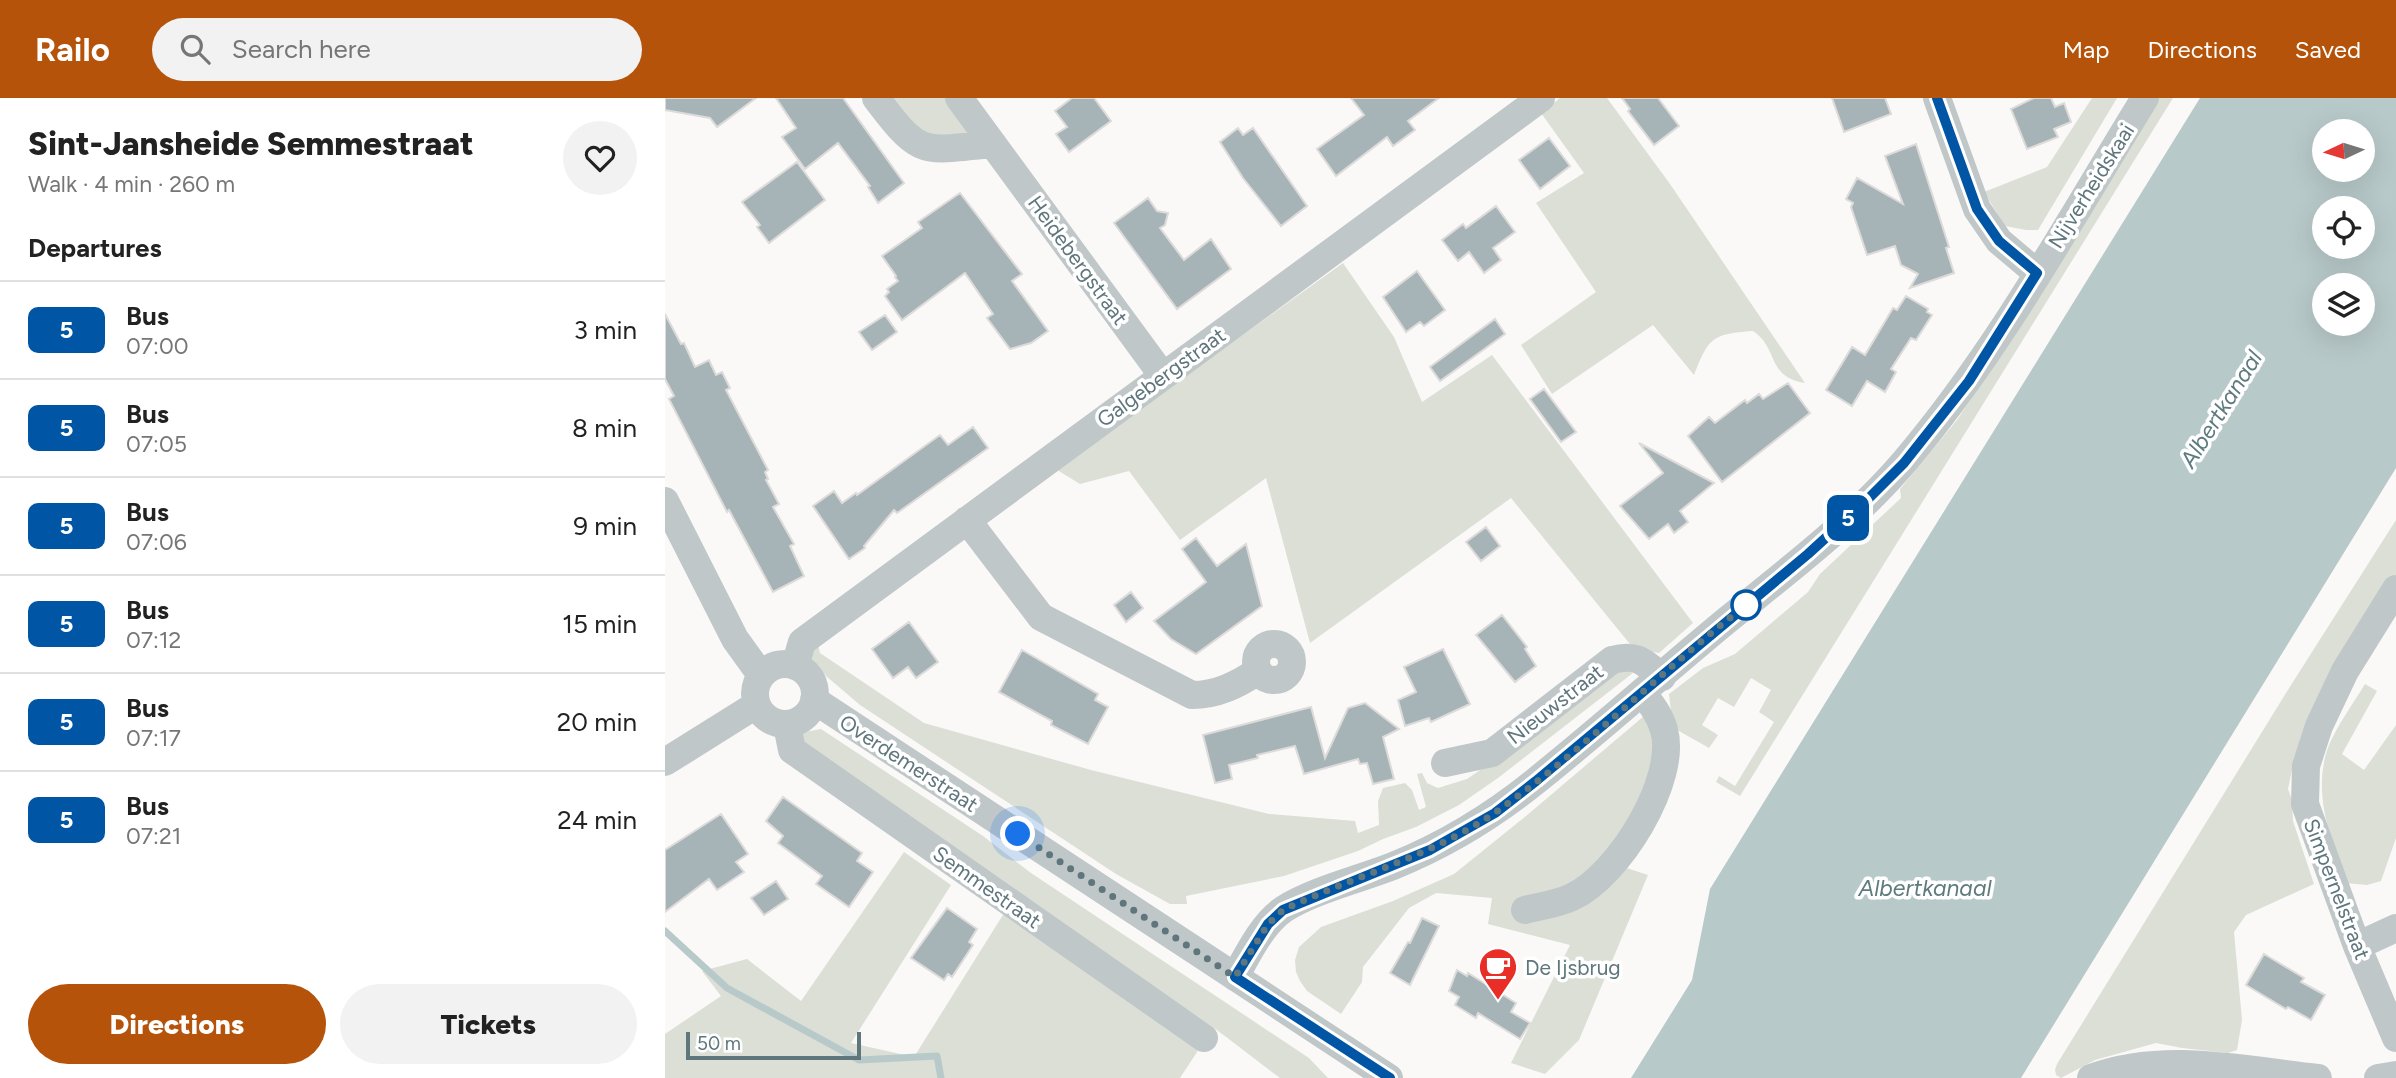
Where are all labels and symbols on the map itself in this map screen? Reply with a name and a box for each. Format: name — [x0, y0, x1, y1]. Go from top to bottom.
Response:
street label: Nijverheidskaai — [2043, 119, 2139, 253]
north arrow — [2312, 119, 2375, 182]
street label: Heidebergstraat — [1023, 191, 1133, 329]
street label: Galgebergstraat — [1092, 322, 1230, 432]
water label: Albertkanaal — [2173, 344, 2269, 474]
line badge: 5 — [1825, 495, 1871, 541]
unlabelled marker — [1731, 590, 1761, 620]
street label: Nieuwstraat — [1502, 659, 1608, 749]
street label: Overdemerstraat — [835, 709, 983, 817]
street label: Simpernelstraat — [2299, 815, 2375, 963]
your location — [1000, 816, 1035, 851]
street label: Semmestraat — [928, 841, 1046, 933]
water label: Albertkanaal — [1858, 874, 1992, 902]
cafe icon: De Ijsbrug — [1477, 946, 1519, 1001]
place label: De Ijsbrug — [1525, 955, 1621, 980]
scale bar — [686, 1029, 861, 1061]

